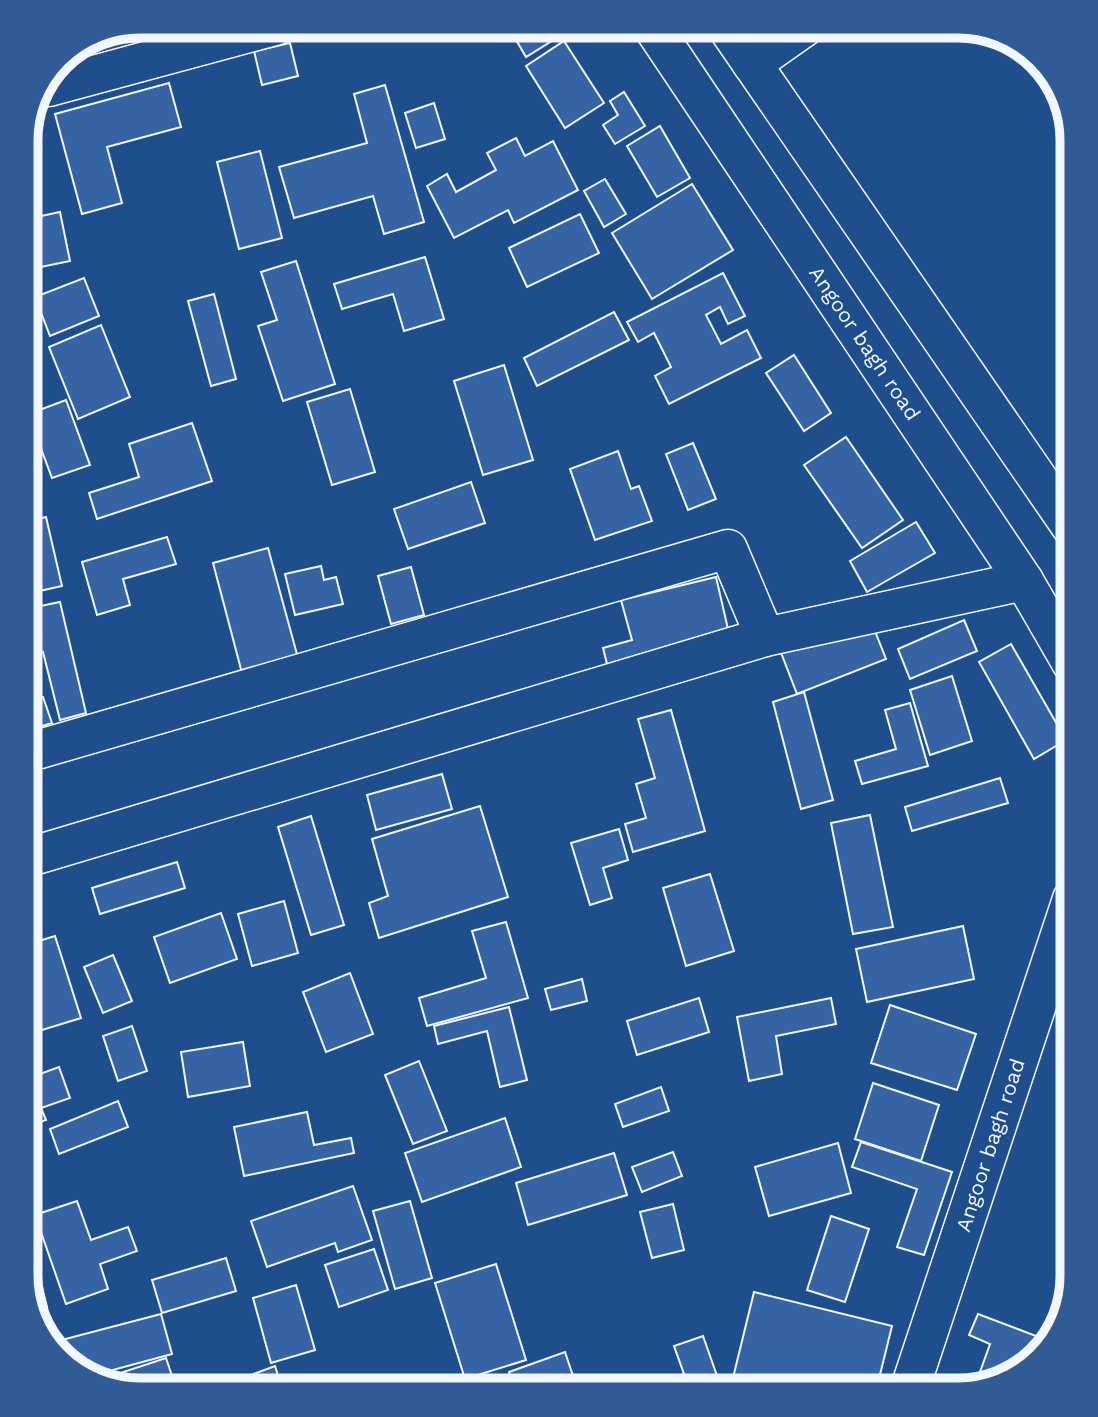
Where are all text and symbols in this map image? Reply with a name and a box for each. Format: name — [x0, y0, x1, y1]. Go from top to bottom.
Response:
street label: Angoor bagh road — [804, 261, 926, 425]
street label: Angoor bagh road — [950, 1055, 1030, 1235]

